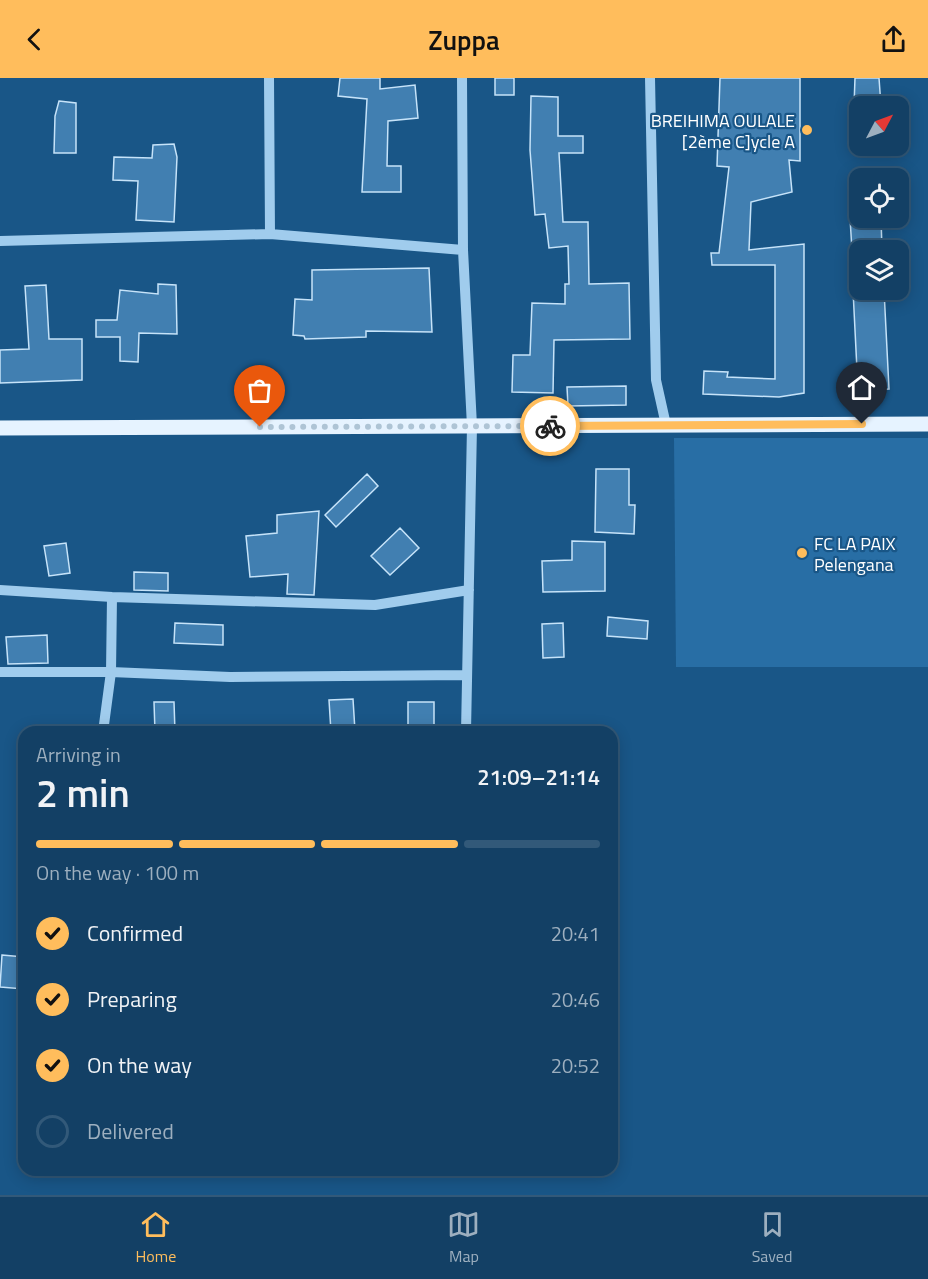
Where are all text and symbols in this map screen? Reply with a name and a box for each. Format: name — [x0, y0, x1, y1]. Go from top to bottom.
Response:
text: Zuppa — [428, 19, 500, 60]
icon: back — [18, 23, 51, 56]
icon: share — [877, 23, 910, 56]
north arrow — [849, 96, 909, 156]
map controls — [849, 96, 909, 300]
place label: BREIHIMA OULALE [2ème C]ycle A — [651, 107, 795, 155]
marker: BREIHIMA OULALE [2ème C]ycle A — [800, 123, 814, 137]
button: locate — [849, 168, 909, 228]
button: layers — [849, 240, 909, 300]
pin — [836, 362, 887, 424]
pin — [234, 365, 285, 427]
icon: home — [845, 371, 878, 404]
icon: bag — [243, 374, 276, 407]
courier — [520, 396, 580, 456]
icon: bike — [534, 410, 567, 443]
place label: FC LA PAIX Pelengana — [814, 530, 896, 578]
marker: FC LA PAIX Pelengana — [795, 546, 809, 560]
text: Arriving in — [36, 739, 121, 770]
text: 21:09–21:14 — [477, 760, 600, 794]
text: 2 min — [36, 763, 130, 822]
text: On the way · 100 m — [36, 857, 199, 888]
text: Confirmed — [87, 916, 183, 950]
icon: check — [36, 917, 69, 950]
text: 20:41 — [551, 918, 600, 949]
text: Preparing — [87, 982, 177, 1016]
icon: check — [36, 983, 69, 1016]
text: 20:46 — [551, 984, 600, 1015]
text: On the way — [87, 1048, 192, 1082]
icon: check — [36, 1049, 69, 1082]
text: 20:52 — [551, 1050, 600, 1081]
text: Delivered — [87, 1114, 174, 1148]
tab: Home — [136, 1208, 176, 1268]
tab: Map — [447, 1208, 480, 1268]
tab: Saved — [752, 1208, 792, 1268]

